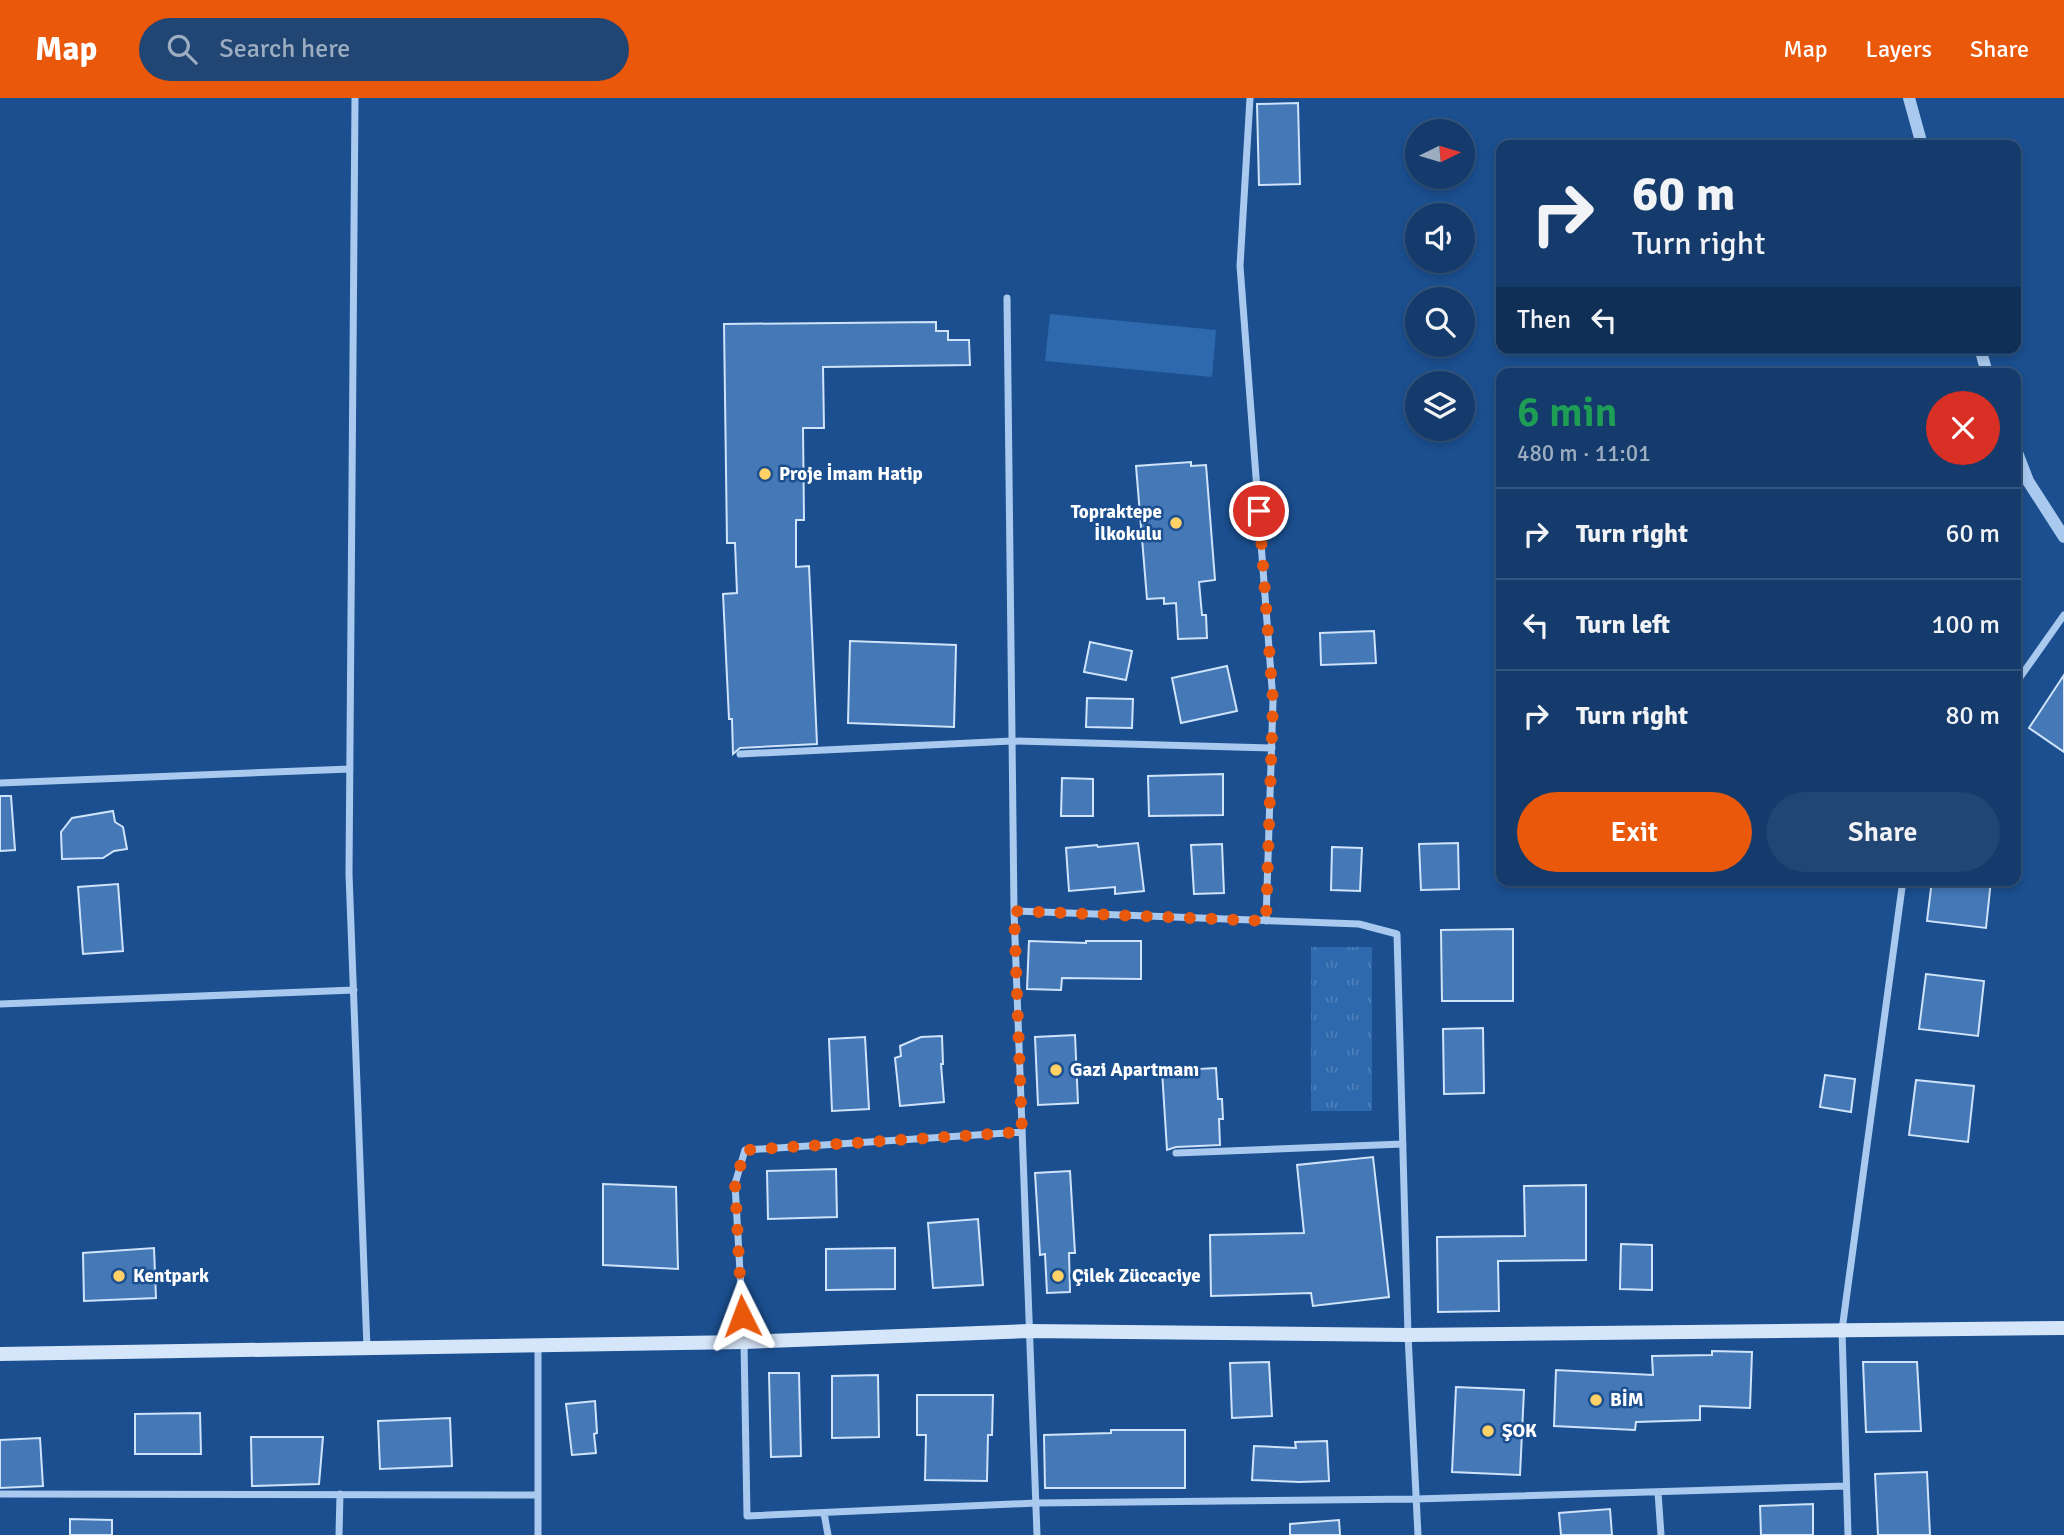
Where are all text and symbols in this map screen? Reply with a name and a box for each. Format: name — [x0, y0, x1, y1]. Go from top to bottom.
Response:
search box — [139, 18, 629, 81]
text: Map — [35, 29, 97, 70]
icon: search — [163, 30, 201, 68]
text: Search here — [219, 33, 350, 65]
text: Map — [1783, 34, 1828, 64]
text: Layers — [1866, 34, 1932, 64]
text: Share — [1970, 34, 2029, 64]
north arrow — [1405, 119, 1475, 189]
map controls — [1405, 119, 1475, 441]
text: 60 m — [1632, 164, 1735, 224]
icon: right — [1517, 168, 1608, 259]
button: sound — [1405, 203, 1475, 273]
text: Turn right — [1632, 224, 1765, 263]
button: search — [1405, 287, 1475, 357]
icon: left — [1585, 301, 1623, 339]
text: Then — [1517, 304, 1571, 336]
button: layers — [1405, 371, 1475, 441]
text: 6 min — [1517, 387, 1618, 438]
button: close — [1926, 391, 2000, 465]
text: 480 m · 11:01 — [1517, 439, 1651, 468]
place label: Proje İmam Hatip — [779, 462, 923, 486]
marker: Proje İmam Hatip — [757, 466, 773, 482]
pin — [1229, 481, 1289, 541]
icon: arrive — [1240, 492, 1278, 530]
place label: Topraktepe İlkokulu — [1071, 500, 1162, 546]
marker: Topraktepe İlkokulu — [1168, 515, 1184, 531]
icon: right — [1517, 515, 1555, 553]
text: Turn right — [1576, 518, 1688, 550]
text: 60 m — [1945, 518, 2000, 550]
icon: left — [1517, 606, 1555, 644]
text: Turn left — [1576, 609, 1670, 641]
text: 100 m — [1931, 609, 2000, 641]
icon: right — [1517, 697, 1555, 735]
text: Turn right — [1576, 700, 1688, 732]
text: 80 m — [1945, 700, 2000, 732]
button: Exit — [1517, 792, 1752, 872]
button: Share — [1766, 792, 2000, 872]
place label: Gazi Apartmanı — [1070, 1058, 1199, 1082]
marker: Gazi Apartmanı — [1048, 1062, 1064, 1078]
place label: Kentpark — [133, 1264, 209, 1288]
place label: Çilek Züccaciye — [1072, 1264, 1201, 1288]
marker: Kentpark — [111, 1268, 127, 1284]
marker: Çilek Züccaciye — [1050, 1268, 1066, 1284]
position arrow — [705, 1279, 779, 1353]
place label: BİM — [1610, 1388, 1644, 1412]
marker: BİM — [1588, 1392, 1604, 1408]
place label: ŞOK — [1502, 1419, 1537, 1443]
marker: ŞOK — [1480, 1423, 1496, 1439]

